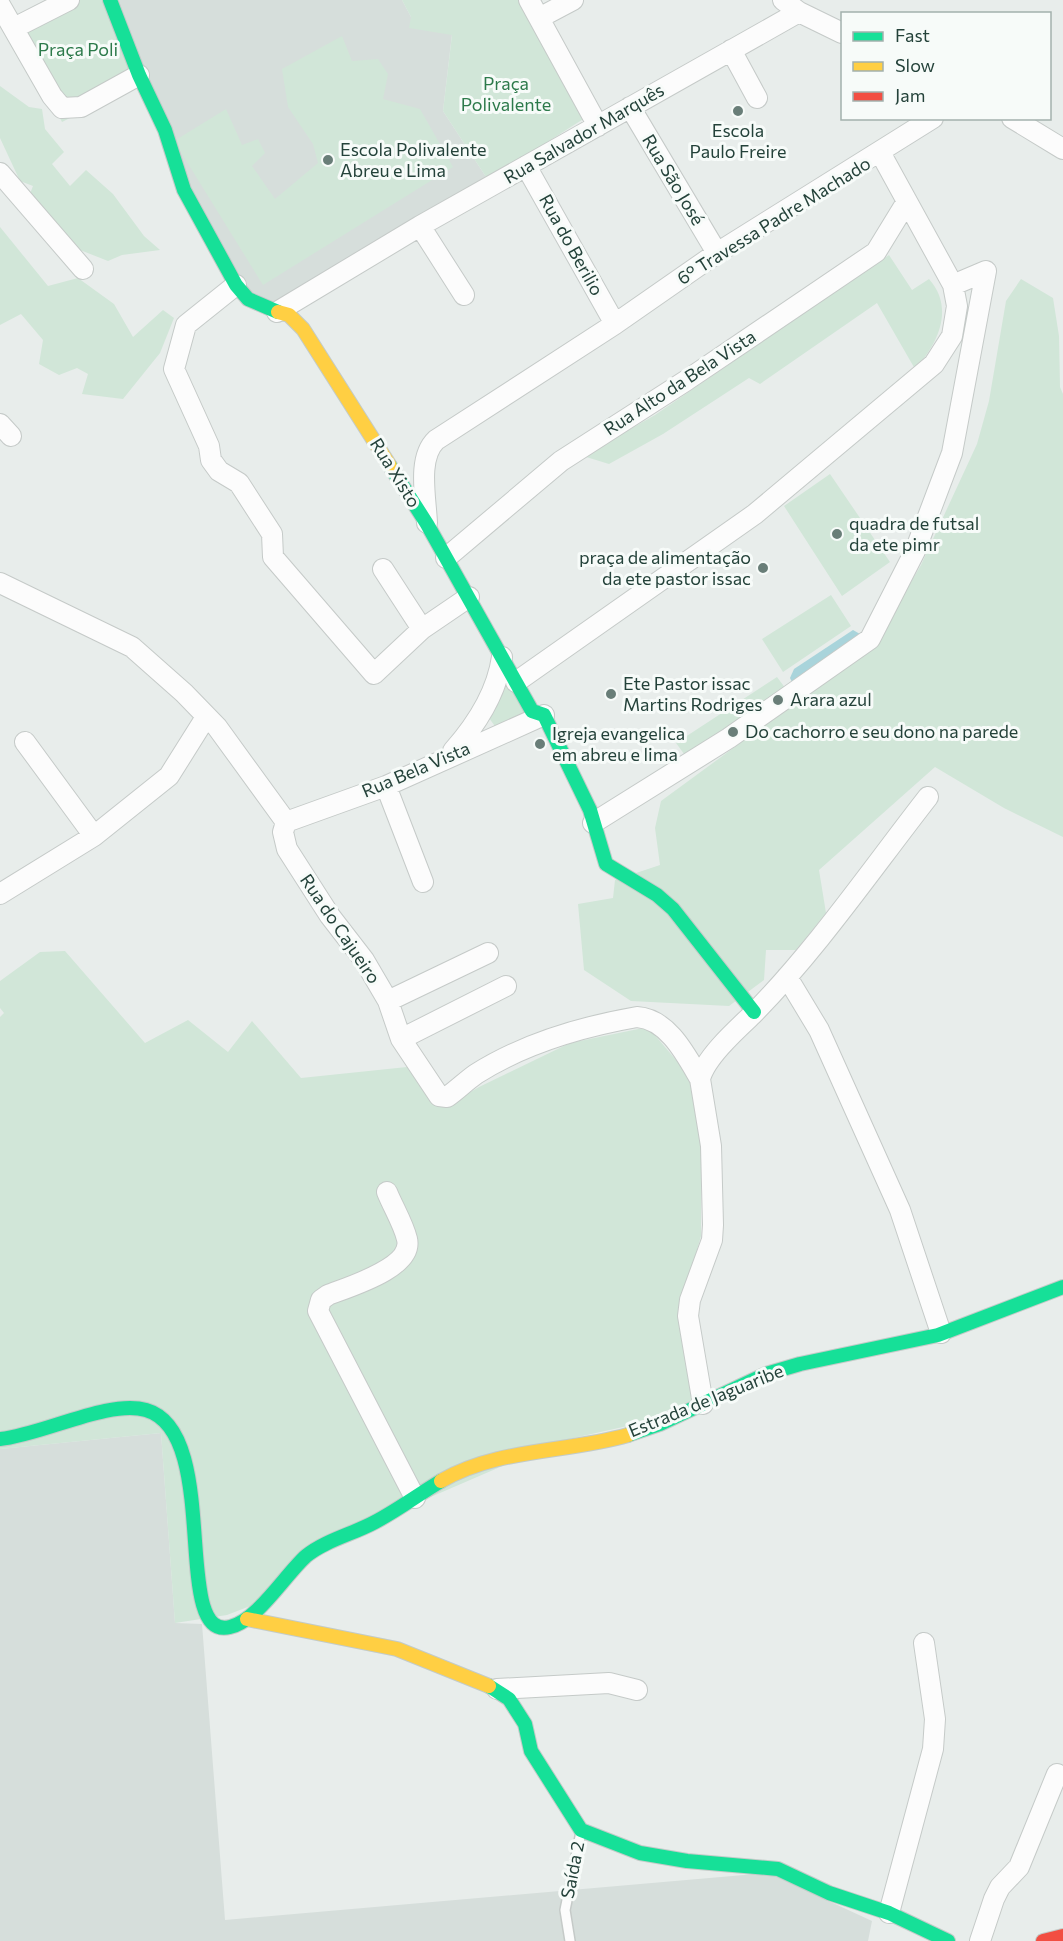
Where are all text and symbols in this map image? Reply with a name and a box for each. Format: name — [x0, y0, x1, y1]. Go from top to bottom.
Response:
legend — [841, 12, 1051, 120]
text: Fast — [895, 24, 930, 46]
park label: Praça Poli — [38, 38, 118, 60]
text: Slow — [895, 54, 935, 76]
park label: Praça Polivalente — [461, 72, 551, 115]
street label: Rua Salvador Marquês — [499, 78, 668, 188]
text: Jam — [895, 84, 925, 106]
marker: Escola Paulo Freire — [731, 104, 745, 118]
place label: Escola Paulo Freire — [690, 119, 786, 162]
street label: Rua São José — [638, 130, 710, 229]
place label: Escola Polivalente Abreu e Lima — [340, 138, 486, 181]
street label: 6° Travessa Padre Machado — [673, 152, 874, 289]
marker: Escola Polivalente Abreu e Lima — [321, 153, 335, 167]
street label: Rua do Berilio — [535, 190, 609, 299]
street label: Rua Alto da Bela Vista — [599, 325, 760, 440]
street label: Rua Xisto — [366, 434, 426, 511]
place label: quadra de futsal da ete pimr — [849, 512, 979, 555]
marker: quadra de futsal da ete pimr — [830, 527, 844, 541]
place label: praça de alimentação da ete pastor issac — [579, 546, 751, 589]
marker: praça de alimentação da ete pastor issac — [756, 561, 770, 575]
place label: Ete Pastor issac Martins Rodriges — [623, 672, 762, 715]
marker: Ete Pastor issac Martins Rodriges — [604, 687, 618, 701]
place label: Arara azul — [790, 688, 872, 710]
marker: Arara azul — [771, 693, 785, 707]
place label: Do cachorro e seu dono na parede — [745, 720, 1018, 742]
place label: Igreja evangelica em abreu e lima — [552, 722, 685, 765]
marker: Do cachorro e seu dono na parede — [726, 725, 740, 739]
street label: Rua Bela Vista — [358, 736, 473, 802]
marker: Igreja evangelica em abreu e lima — [533, 737, 547, 751]
street label: Rua do Cajueiro — [296, 869, 386, 987]
street label: Estrada de Jaguaribe — [625, 1359, 786, 1441]
street label: Saída 2 — [556, 1839, 588, 1900]

